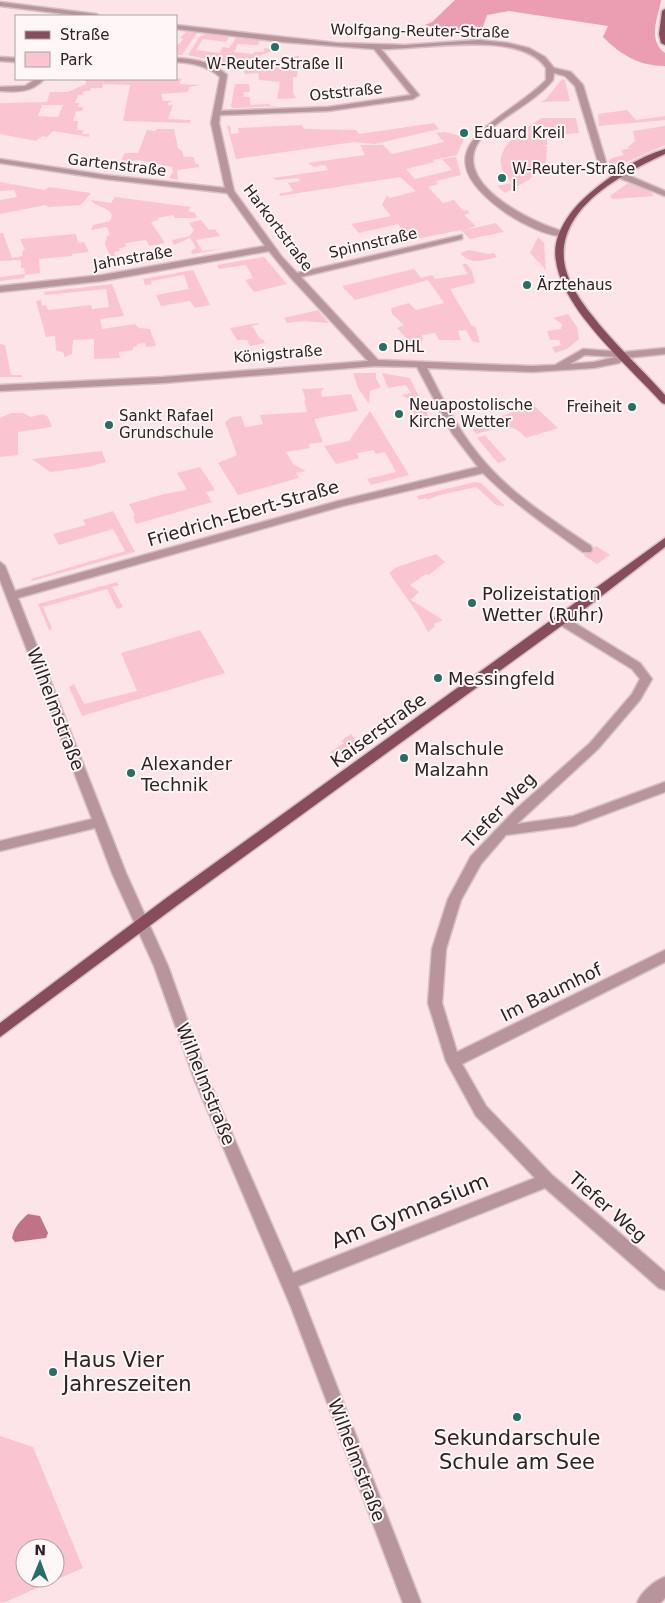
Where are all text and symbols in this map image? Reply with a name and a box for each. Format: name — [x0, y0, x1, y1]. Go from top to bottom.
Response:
legend — [15, 15, 178, 80]
street label: Wolfgang-Reuter-Straße — [330, 20, 510, 42]
text: Straße — [60, 26, 109, 44]
marker: W-Reuter-Straße II — [269, 41, 281, 53]
text: Park — [60, 51, 93, 69]
place label: W-Reuter-Straße II — [207, 55, 343, 73]
street label: Oststraße — [309, 79, 383, 105]
place label: Eduard Kreil — [474, 124, 565, 142]
marker: Eduard Kreil — [458, 127, 470, 139]
street label: Gartenstraße — [67, 150, 167, 180]
place label: W-Reuter-Straße I — [512, 160, 635, 195]
marker: W-Reuter-Straße I — [496, 172, 508, 184]
street label: Harkortstraße — [240, 181, 316, 275]
street label: Spinnstraße — [327, 224, 419, 262]
street label: Jahnstraße — [91, 242, 174, 274]
place label: Ärztehaus — [537, 275, 613, 294]
marker: Ärztehaus — [521, 279, 533, 291]
place label: DHL — [393, 338, 425, 356]
street label: Königstraße — [233, 341, 323, 367]
marker: DHL — [377, 341, 389, 353]
place label: Neuapostolische Kirche Wetter — [409, 396, 533, 431]
place label: Freiheit — [566, 398, 622, 416]
marker: Freiheit — [626, 401, 638, 413]
place label: Sankt Rafael Grundschule — [119, 407, 214, 442]
marker: Neuapostolische Kirche Wetter — [393, 408, 405, 420]
marker: Sankt Rafael Grundschule — [103, 419, 115, 431]
street label: Friedrich-Ebert-Straße — [145, 476, 341, 550]
place label: Polizeistation Wetter (Ruhr) — [482, 583, 604, 625]
marker: Polizeistation Wetter (Ruhr) — [466, 597, 478, 609]
street label: Wilhelmstraße — [23, 645, 89, 773]
place label: Messingfeld — [448, 668, 555, 689]
marker: Messingfeld — [432, 672, 444, 684]
street label: Kaiserstraße — [326, 688, 430, 772]
place label: Malschule Malzahn — [414, 738, 504, 780]
marker: Malschule Malzahn — [398, 752, 410, 764]
place label: Alexander Technik — [140, 753, 233, 795]
marker: Alexander Technik — [125, 767, 137, 779]
street label: Tiefer Weg — [457, 768, 540, 853]
street label: Im Baumhof — [497, 958, 605, 1025]
street label: Wilhelmstraße — [172, 1020, 240, 1148]
street label: Tiefer Weg — [564, 1167, 651, 1247]
street label: Am Gymnasium — [328, 1169, 492, 1253]
place label: Haus Vier Jahreszeiten — [61, 1348, 192, 1396]
marker: Haus Vier Jahreszeiten — [47, 1366, 59, 1378]
street label: Wilhelmstraße — [324, 1396, 390, 1524]
marker: Sekundarschule Schule am See — [511, 1411, 523, 1423]
place label: Sekundarschule Schule am See — [433, 1426, 601, 1474]
north arrow — [15, 1538, 65, 1588]
text: N — [34, 1542, 46, 1558]

